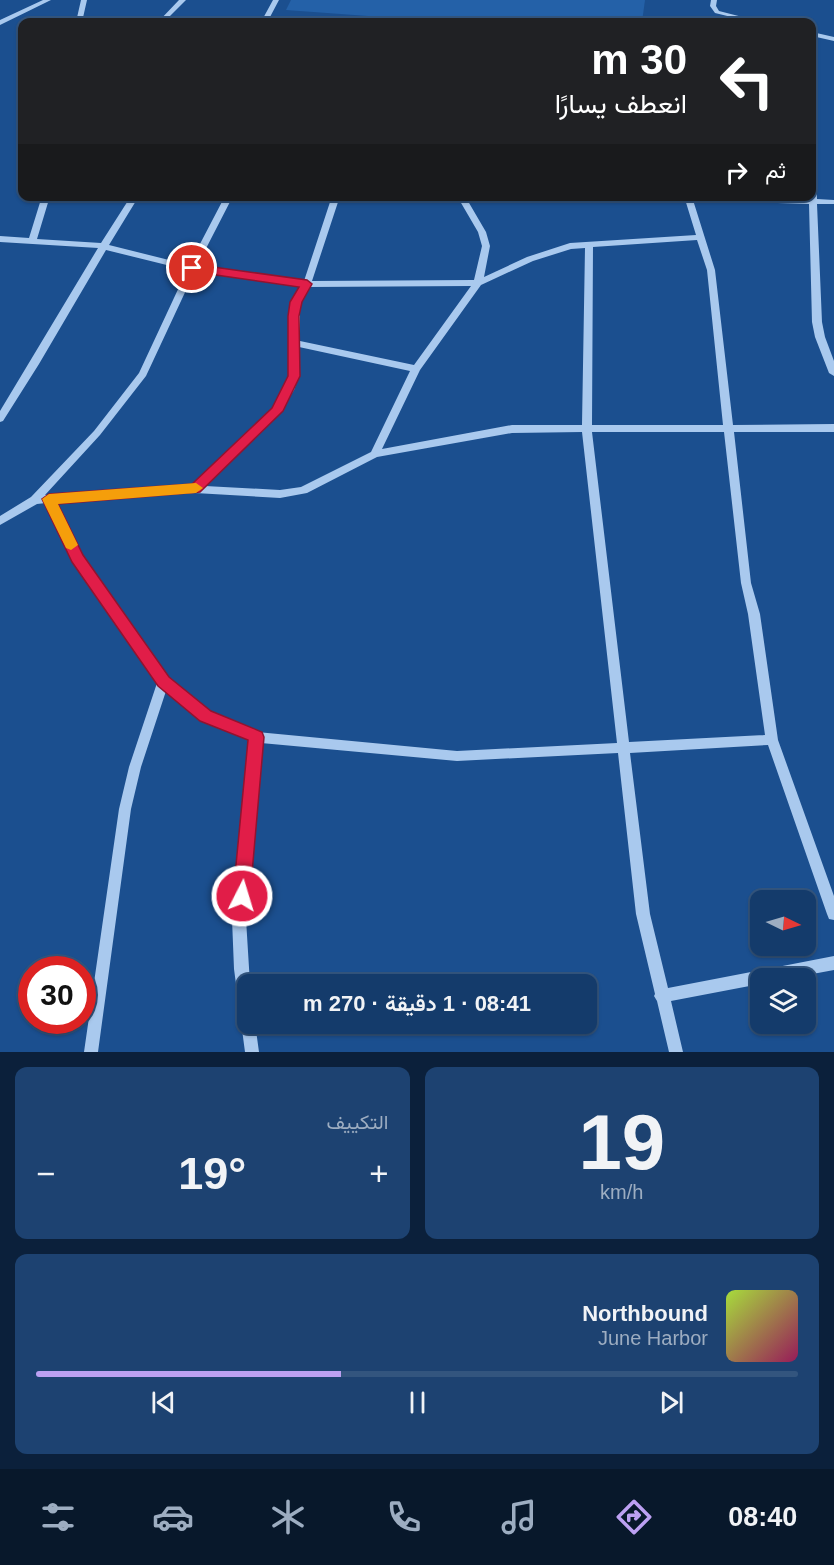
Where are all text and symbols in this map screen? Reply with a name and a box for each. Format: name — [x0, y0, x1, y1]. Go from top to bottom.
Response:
text: 30 m — [591, 36, 687, 83]
icon: left — [708, 42, 786, 120]
text: انعطف يسارًا — [555, 89, 687, 119]
icon: right — [720, 156, 753, 189]
text: ثم — [765, 158, 786, 183]
pin — [166, 242, 217, 293]
icon: arrive — [175, 251, 208, 284]
position arrow — [210, 864, 274, 928]
north arrow — [750, 890, 816, 956]
map controls — [750, 890, 816, 1034]
speed limit sign: 30 — [18, 956, 96, 1034]
button: layers — [750, 968, 816, 1034]
text: 08:41 · 1 دقيقة · 270 m — [303, 991, 531, 1016]
text: 19 — [578, 1098, 665, 1186]
text: التكييف — [326, 1111, 389, 1133]
text: 19° — [178, 1148, 246, 1199]
text: − — [36, 1155, 55, 1192]
text: + — [369, 1155, 389, 1192]
text: km/h — [600, 1181, 643, 1203]
text: Northbound — [582, 1301, 708, 1326]
text: June Harbor — [598, 1327, 708, 1349]
icon: previous — [147, 1386, 180, 1419]
icon: pause — [401, 1386, 434, 1419]
icon: next — [655, 1386, 688, 1419]
icon: filters — [37, 1496, 79, 1538]
icon: car — [152, 1496, 194, 1538]
icon: climate — [267, 1496, 309, 1538]
icon: phone — [383, 1496, 425, 1538]
icon: music — [498, 1496, 540, 1538]
icon: directions — [613, 1496, 655, 1538]
text: 08:40 — [728, 1502, 797, 1532]

